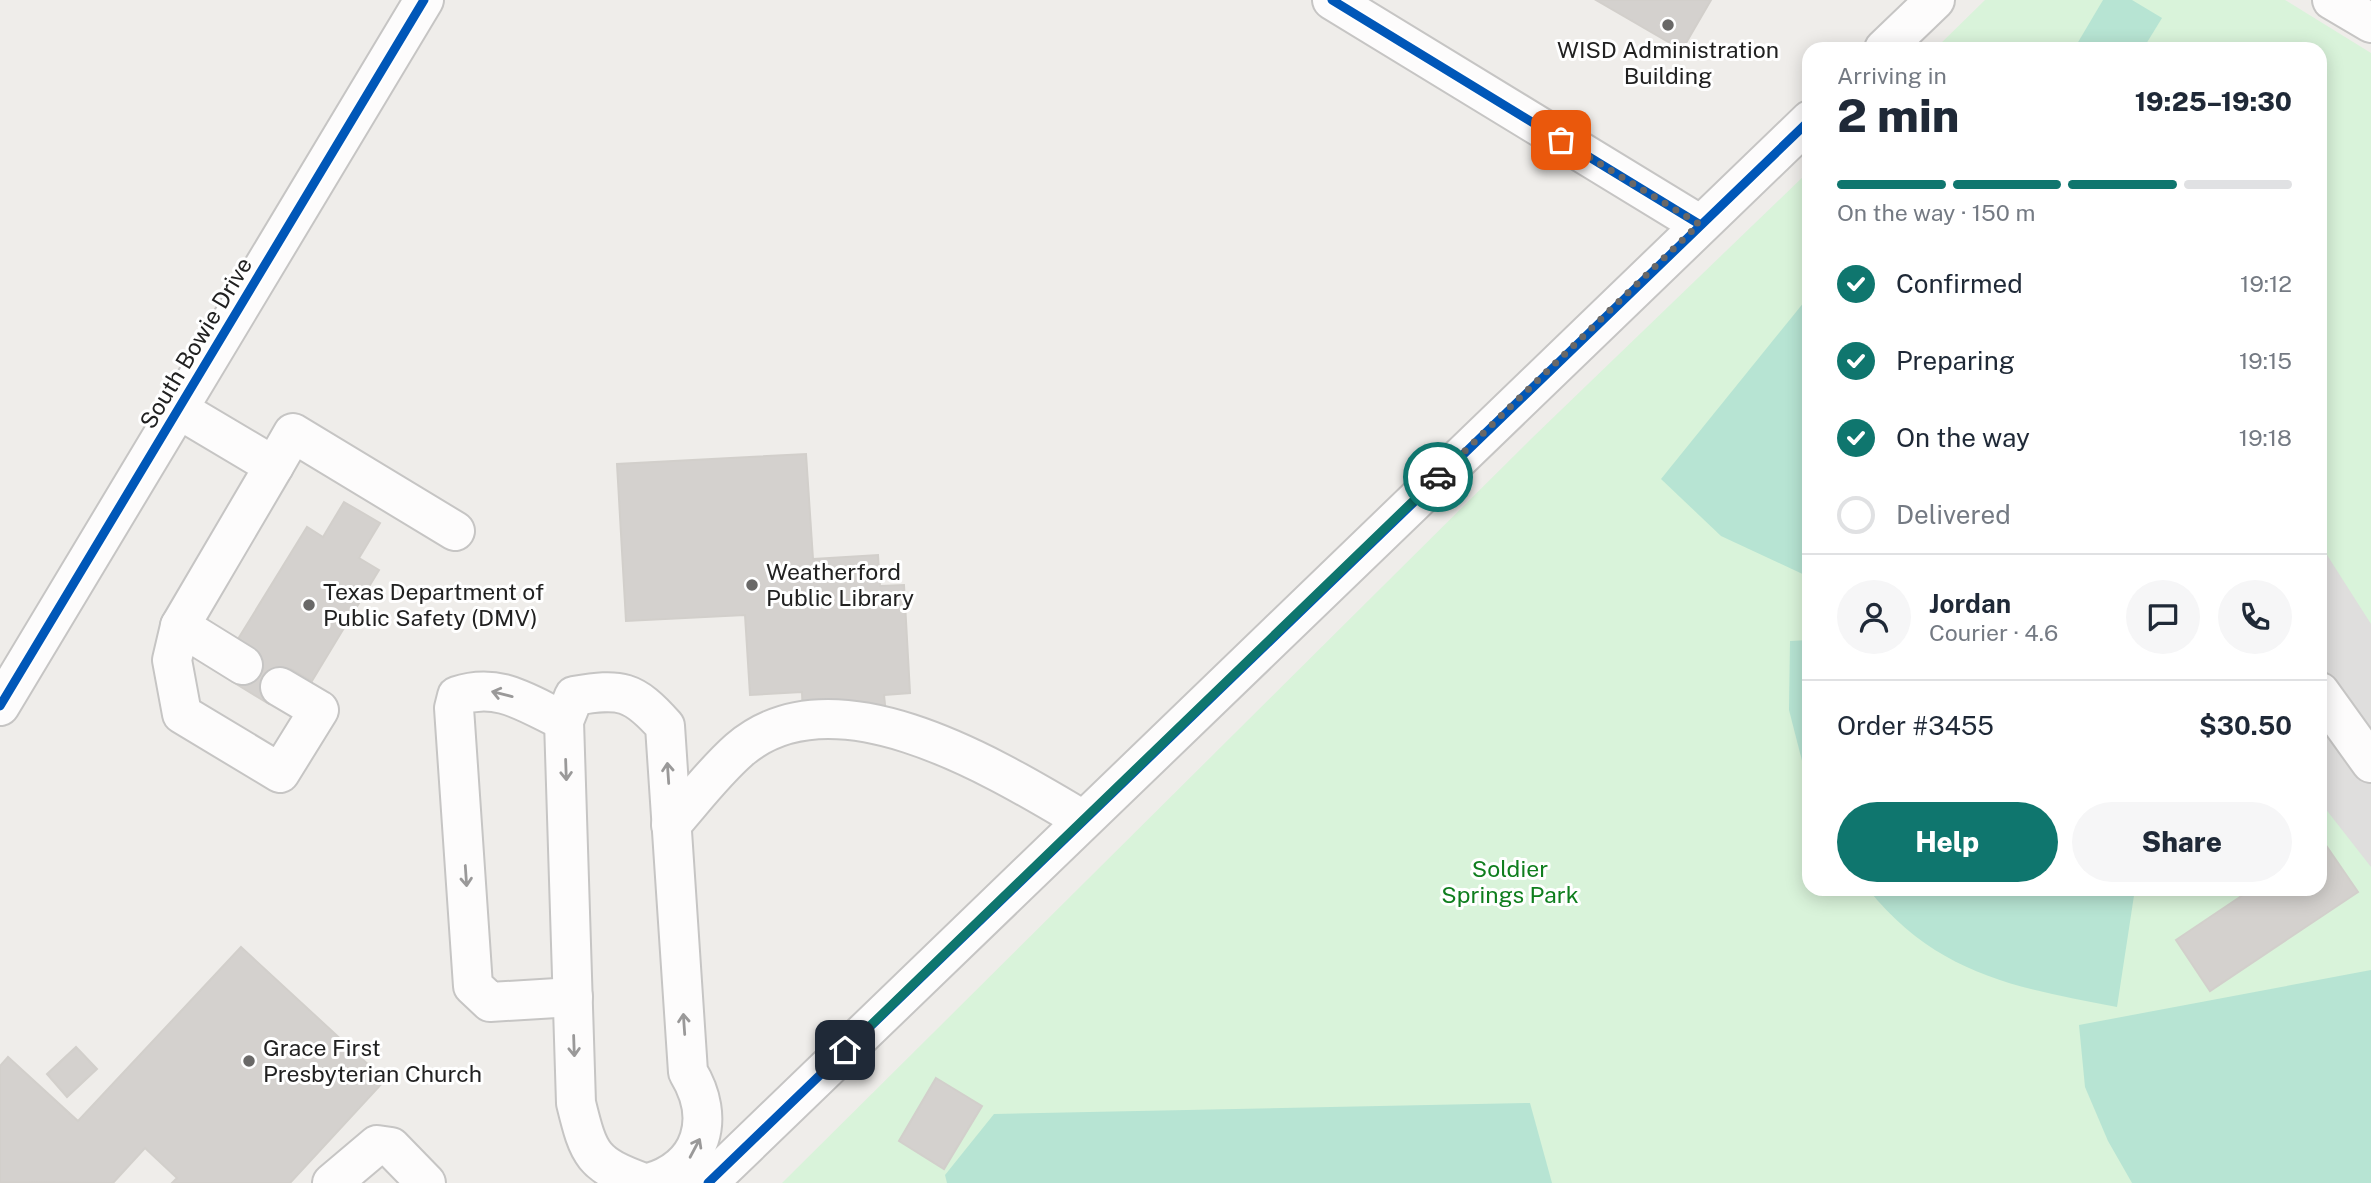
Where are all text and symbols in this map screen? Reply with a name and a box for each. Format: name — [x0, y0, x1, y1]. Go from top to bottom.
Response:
marker: WISD Administration Building — [1660, 17, 1676, 33]
place label: WISD Administration Building — [1557, 36, 1779, 89]
text: Arriving in — [1837, 62, 1947, 89]
text: 19:25–19:30 — [2135, 86, 2292, 117]
text: 2 min — [1837, 88, 1959, 142]
pin — [1531, 110, 1591, 170]
icon: bag — [1542, 121, 1580, 159]
text: On the way · 150 m — [1837, 199, 2035, 226]
street label: South Bowie Drive — [134, 252, 257, 433]
icon: check — [1837, 265, 1875, 303]
text: Confirmed — [1896, 268, 2023, 299]
text: 19:12 — [2240, 270, 2292, 297]
icon: check — [1837, 342, 1875, 380]
text: Preparing — [1896, 345, 2015, 376]
text: 19:15 — [2239, 347, 2292, 374]
icon: check — [1837, 419, 1875, 457]
text: On the way — [1896, 422, 2030, 453]
text: 19:18 — [2239, 424, 2292, 451]
courier — [1403, 442, 1473, 512]
icon: car — [1419, 458, 1457, 496]
text: Delivered — [1896, 499, 2011, 530]
place label: Weatherford Public Library — [766, 558, 914, 611]
marker: Weatherford Public Library — [744, 577, 760, 593]
place label: Texas Department of Public Safety (DMV) — [323, 578, 544, 631]
button: person — [1837, 580, 1911, 654]
button: chat — [2126, 580, 2200, 654]
button: phone — [2218, 580, 2292, 654]
text: Jordan — [1929, 588, 2011, 619]
marker: Texas Department of Public Safety (DMV) — [301, 597, 317, 613]
text: Courier · 4.6 — [1929, 619, 2058, 646]
one-way arrow — [491, 687, 514, 700]
text: Order #3455 — [1837, 710, 1994, 741]
text: $30.50 — [2199, 710, 2292, 741]
one-way arrow — [559, 758, 572, 781]
one-way arrow — [661, 762, 674, 785]
button: Help — [1837, 802, 2058, 882]
button: Share — [2072, 802, 2292, 882]
park label: Soldier Springs Park — [1441, 855, 1579, 908]
one-way arrow — [459, 864, 472, 887]
one-way arrow — [678, 1013, 691, 1036]
pin — [815, 1020, 875, 1080]
icon: home — [826, 1031, 864, 1069]
place label: Grace First Presbyterian Church — [263, 1034, 482, 1087]
one-way arrow — [568, 1034, 581, 1057]
marker: Grace First Presbyterian Church — [241, 1053, 257, 1069]
one-way arrow — [688, 1138, 702, 1158]

